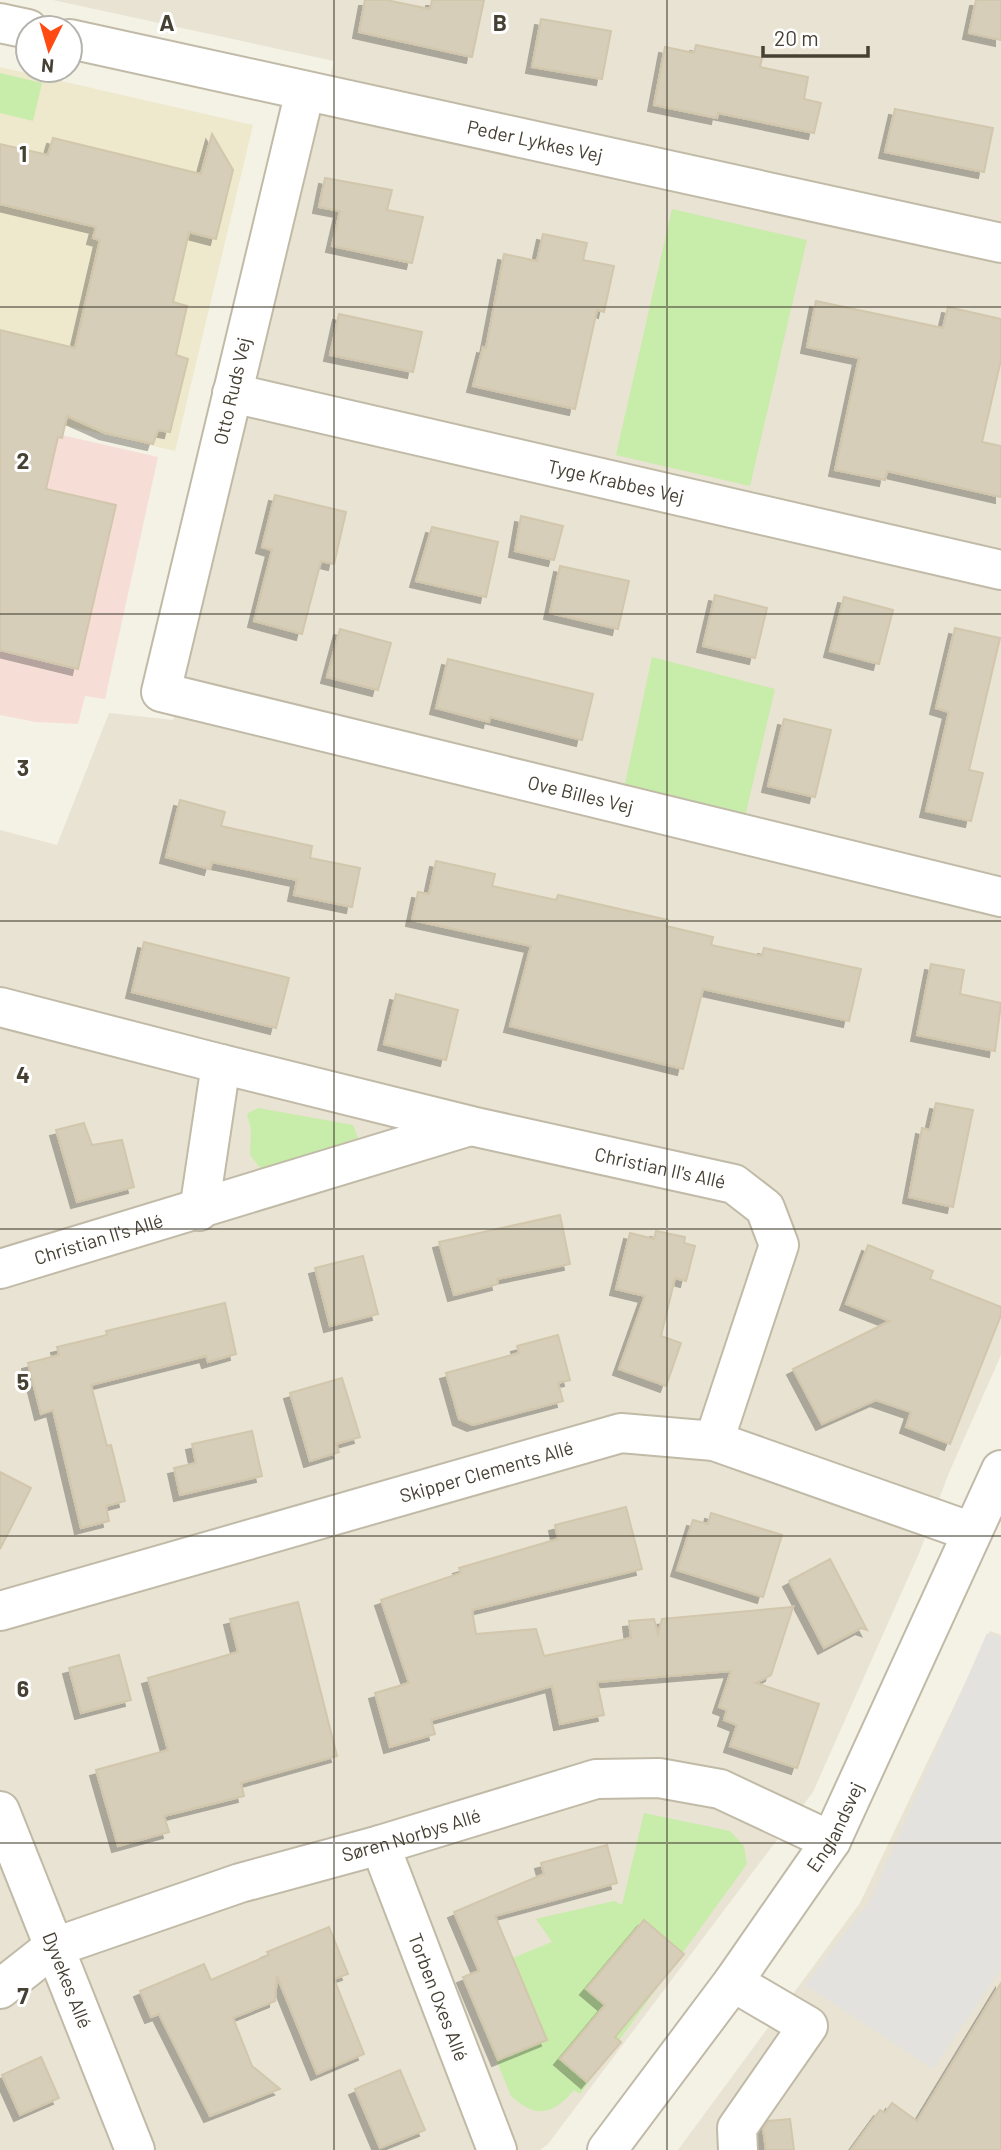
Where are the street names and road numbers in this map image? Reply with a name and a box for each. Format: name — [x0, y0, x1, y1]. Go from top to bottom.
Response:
street label: Peder Lykkes Vej — [465, 114, 605, 166]
street label: Otto Ruds Vej — [208, 335, 255, 447]
street label: Tyge Krabbes Vej — [546, 454, 687, 508]
street label: Ove Billes Vej — [526, 770, 636, 818]
street label: Christian II's Allé — [593, 1142, 728, 1193]
street label: Christian II's Allé — [31, 1208, 166, 1269]
street label: Skipper Clements Allé — [397, 1435, 576, 1507]
street label: Englandsvej — [801, 1778, 867, 1876]
street label: Søren Norbys Allé — [339, 1803, 483, 1866]
street label: Dyvekes Allé — [38, 1928, 97, 2031]
street label: Torben Oxes Allé — [404, 1930, 474, 2064]

